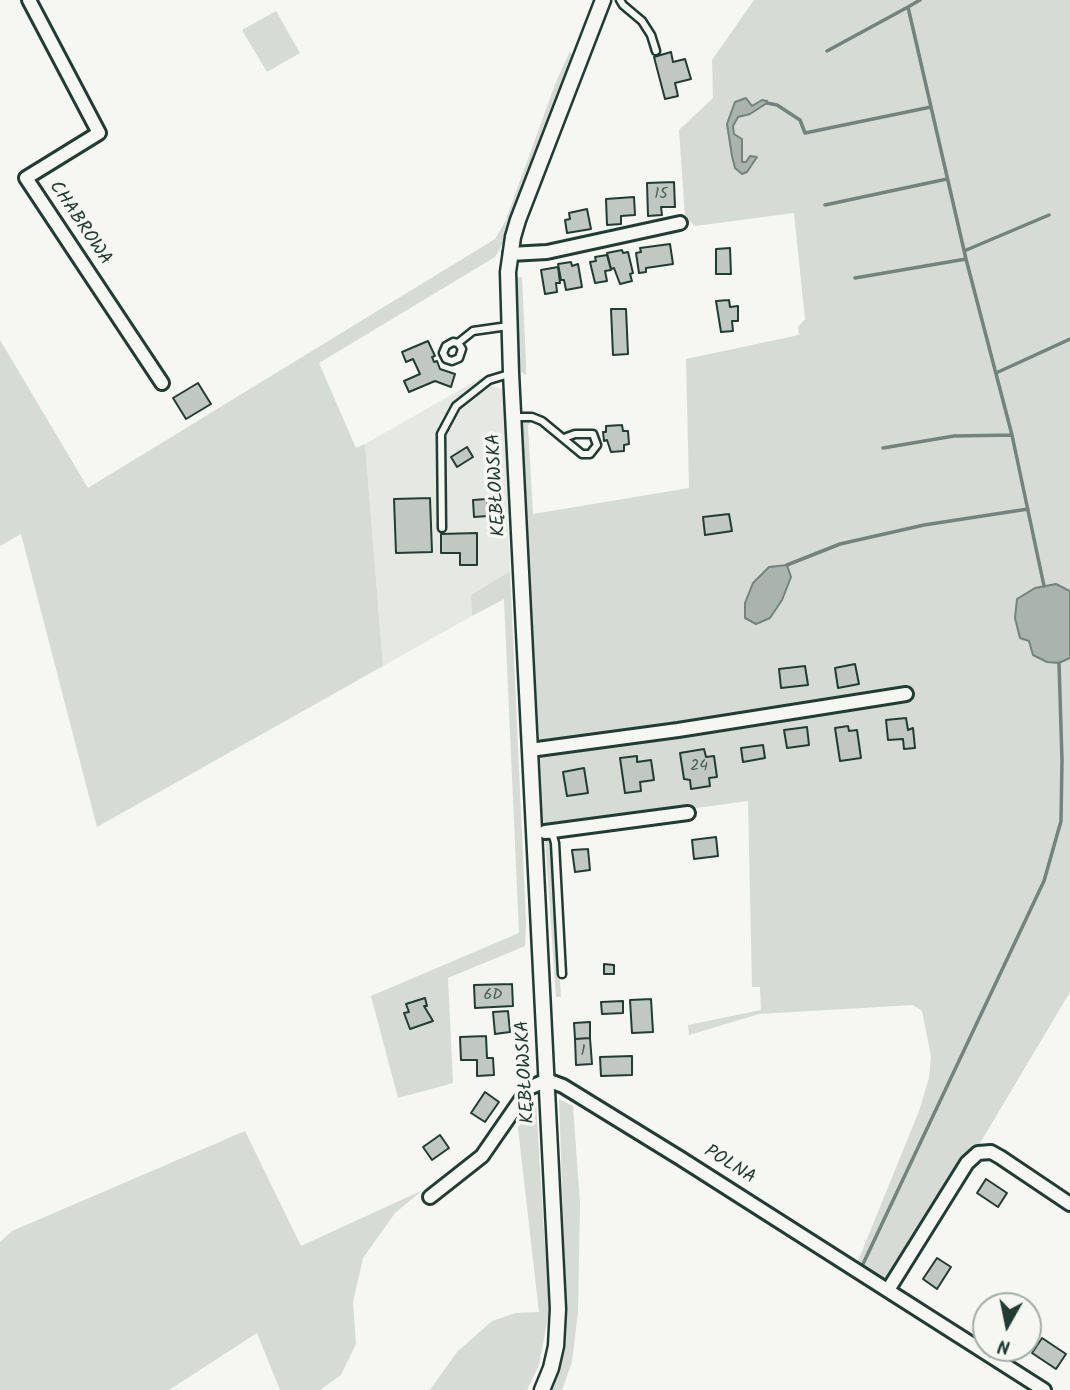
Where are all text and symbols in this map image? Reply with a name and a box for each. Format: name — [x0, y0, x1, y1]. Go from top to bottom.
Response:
street label: CHABROWA — [42, 177, 116, 271]
house number: 15 — [654, 185, 668, 205]
street label: KĘBŁOWSKA — [484, 433, 512, 537]
house number: 24 — [690, 757, 708, 777]
house number: 6D — [483, 986, 503, 1006]
street label: KĘBŁOWSKA — [513, 1020, 541, 1124]
house number: 1 — [580, 1042, 586, 1062]
street label: POLNA — [699, 1141, 759, 1191]
north arrow — [972, 1292, 1042, 1362]
text: N — [996, 1330, 1012, 1362]

